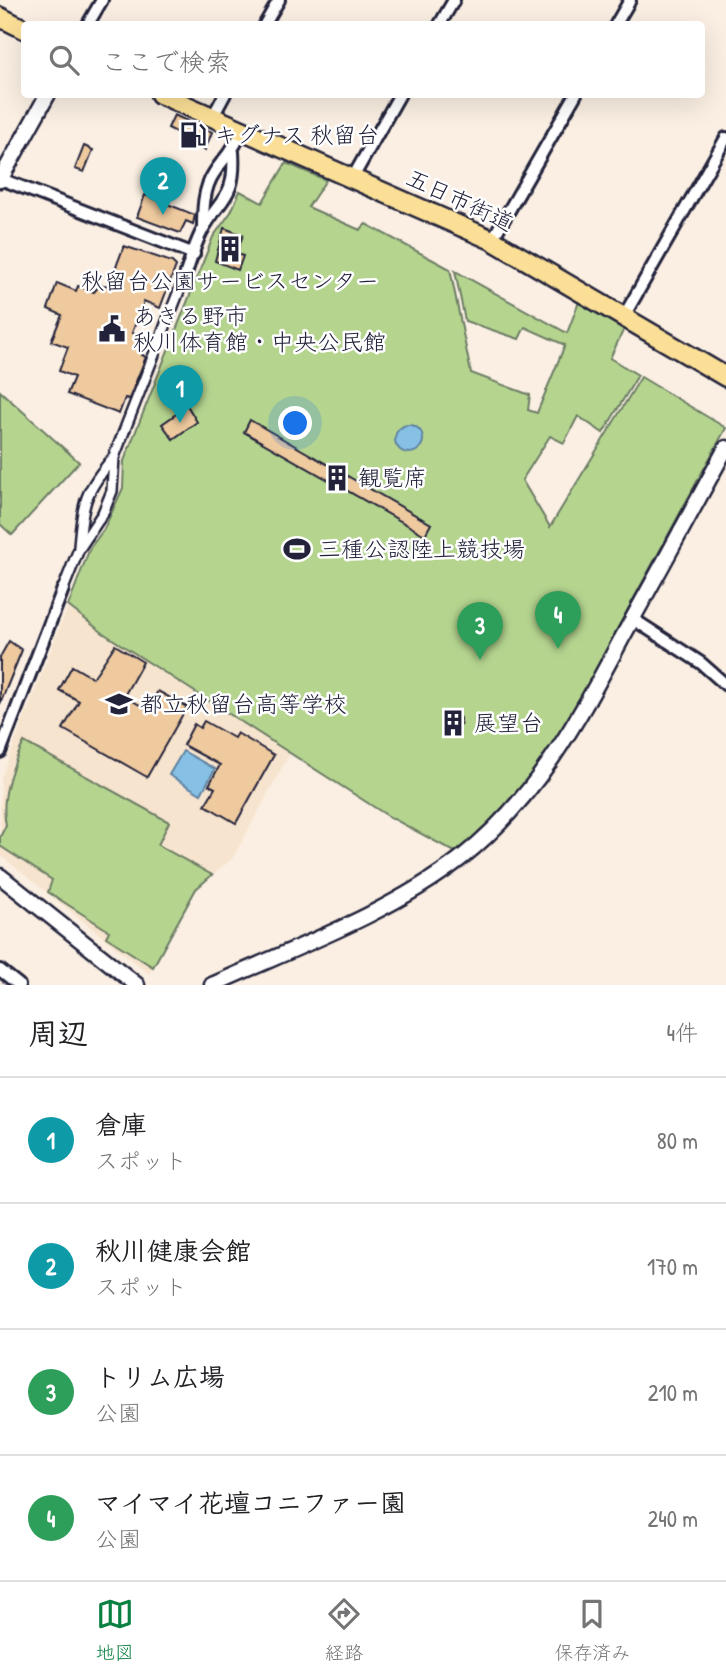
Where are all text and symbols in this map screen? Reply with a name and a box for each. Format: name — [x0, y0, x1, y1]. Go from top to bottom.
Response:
search box — [21, 21, 705, 98]
icon: search — [45, 41, 83, 79]
text: ここで検索 — [101, 44, 231, 79]
place label: キグナス 秋留台 — [214, 119, 379, 150]
fuel station icon: キグナス 秋留台 — [178, 120, 208, 150]
pin: 2 — [140, 157, 186, 215]
street label: 五日市街道 — [402, 161, 519, 238]
building icon: 秋留台公園サービスセンター — [215, 234, 245, 264]
place label: 秋留台公園サービスセンター — [81, 265, 379, 296]
place label: あきる野市 秋川体育館・中央公民館 — [133, 300, 386, 357]
public building icon: あきる野市 秋川体育館・中央公民館 — [97, 314, 127, 344]
pin: 1 — [157, 365, 203, 423]
your location — [278, 406, 312, 440]
place label: 観覧席 — [358, 462, 427, 493]
building icon: 観覧席 — [322, 463, 352, 493]
place label: 三種公認陸上競技場 — [318, 533, 525, 564]
sports icon: 三種公認陸上競技場 — [282, 534, 312, 564]
pin: 4 — [535, 591, 581, 649]
pin: 3 — [457, 602, 503, 660]
place label: 都立秋留台高等学校 — [140, 688, 347, 719]
school or university icon: 都立秋留台高等学校 — [104, 689, 134, 719]
place label: 展望台 — [474, 707, 543, 738]
building icon: 展望台 — [438, 708, 468, 738]
text: 周辺 — [28, 1013, 88, 1053]
text: 4件 — [666, 1017, 698, 1048]
text: 倉庫 — [95, 1107, 147, 1142]
text: 1 — [47, 1125, 55, 1156]
text: 80 m — [657, 1125, 698, 1156]
text: スポット — [95, 1145, 187, 1176]
text: 秋川健康会館 — [95, 1233, 251, 1268]
text: 2 — [46, 1251, 56, 1282]
text: 170 m — [647, 1251, 698, 1282]
text: スポット — [95, 1271, 187, 1302]
text: トリム広場 — [95, 1359, 225, 1394]
text: 3 — [46, 1377, 56, 1408]
text: 210 m — [648, 1377, 698, 1408]
text: 公園 — [95, 1397, 141, 1428]
text: マイマイ花壇コニファー園 — [95, 1485, 406, 1520]
text: 4 — [47, 1503, 55, 1534]
text: 240 m — [647, 1503, 698, 1534]
text: 公園 — [95, 1523, 141, 1554]
tab: 地図 — [96, 1595, 134, 1665]
tab: 経路 — [325, 1595, 363, 1665]
tab: 保存済み — [554, 1595, 630, 1665]

